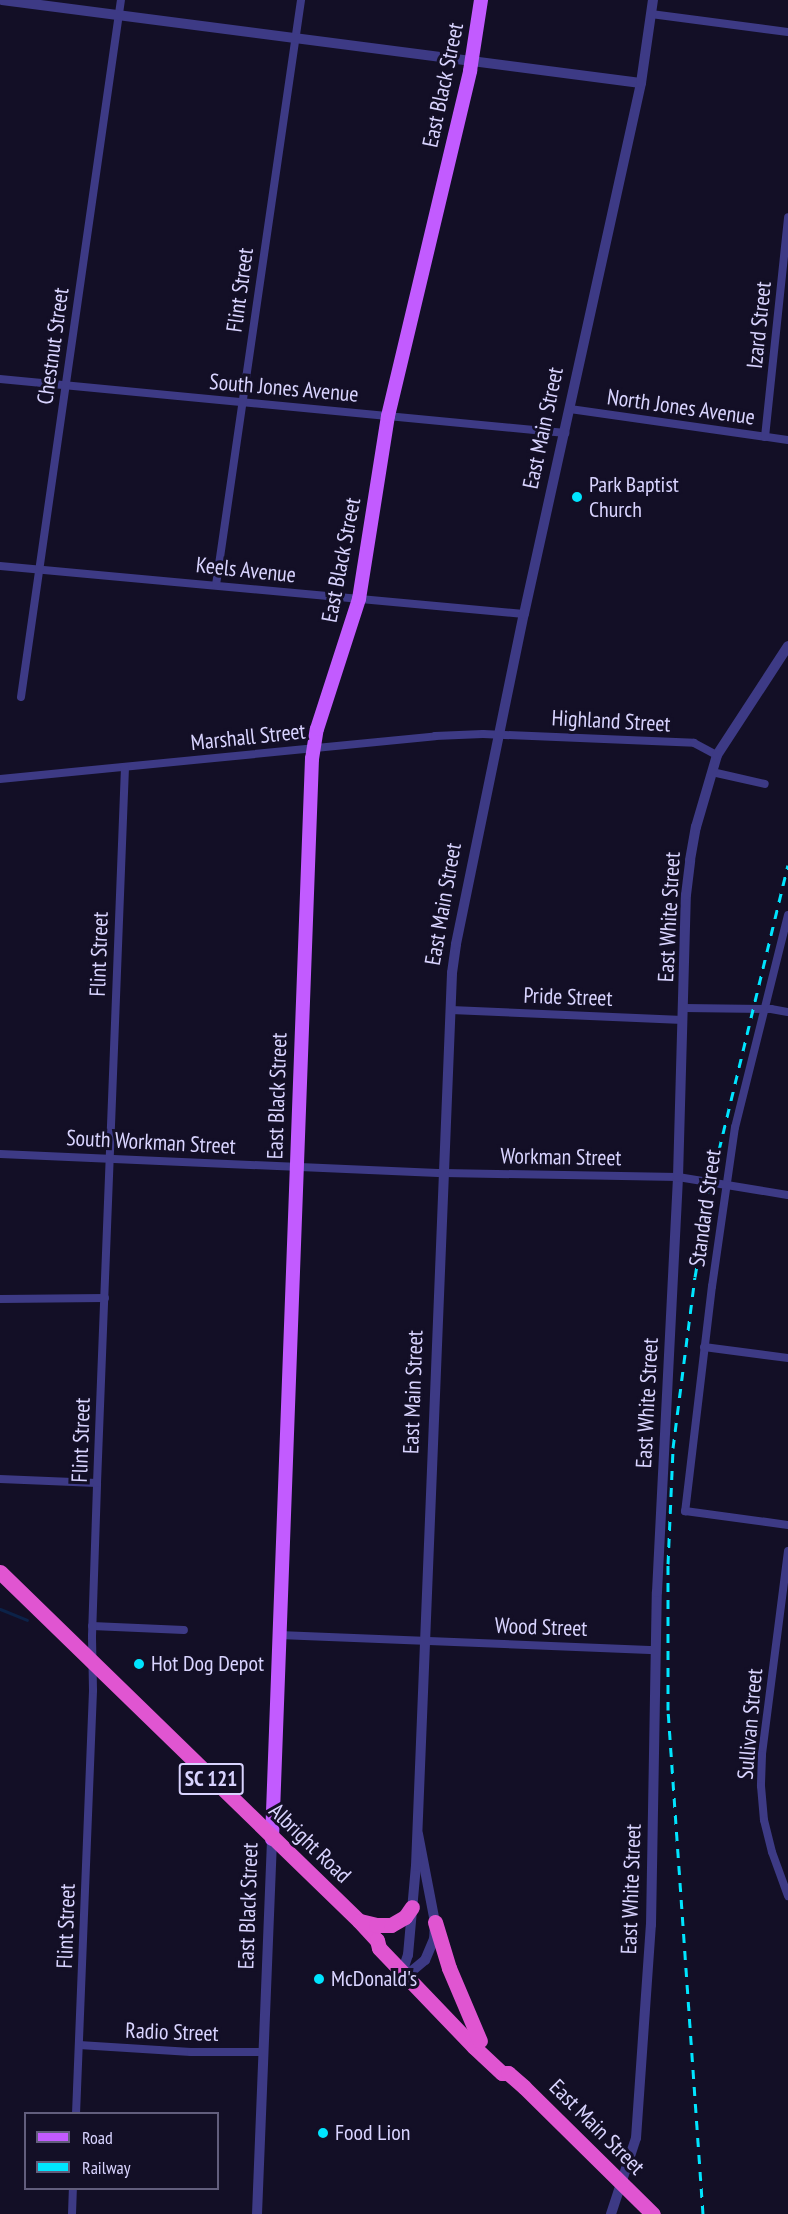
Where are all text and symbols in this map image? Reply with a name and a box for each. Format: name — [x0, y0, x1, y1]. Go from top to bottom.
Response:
street label: East Black Street — [417, 20, 469, 150]
street label: Flint Street — [221, 246, 259, 334]
street label: Izard Street — [741, 280, 777, 370]
street label: Chestnut Street — [32, 286, 74, 406]
street label: East Main Street — [517, 365, 569, 491]
street label: South Jones Avenue — [208, 368, 360, 408]
street label: North Jones Avenue — [605, 384, 757, 430]
place label: Park Baptist Church — [589, 471, 679, 522]
marker: Park Baptist Church — [570, 490, 584, 504]
street label: East Black Street — [316, 495, 366, 625]
street label: Keels Avenue — [194, 552, 298, 588]
street label: Highland Street — [551, 705, 671, 737]
street label: Marshall Street — [189, 718, 307, 756]
street label: East Main Street — [419, 841, 467, 967]
street label: East White Street — [652, 851, 686, 983]
street label: Flint Street — [84, 911, 114, 997]
street label: Pride Street — [523, 982, 613, 1012]
street label: East Black Street — [262, 1032, 292, 1160]
street label: South Workman Street — [65, 1124, 237, 1160]
street label: Workman Street — [500, 1143, 622, 1171]
street label: Standard Street — [684, 1148, 726, 1268]
street label: East Main Street — [398, 1330, 428, 1454]
street label: East White Street — [630, 1337, 664, 1469]
street label: Flint Street — [66, 1397, 96, 1483]
street label: Wood Street — [494, 1612, 588, 1642]
place label: Hot Dog Depot — [151, 1651, 264, 1677]
marker: Hot Dog Depot — [132, 1657, 146, 1671]
street label: Sullivan Street — [732, 1667, 768, 1781]
road number: SC 121 — [178, 1761, 244, 1797]
street label: Albright Road — [264, 1798, 356, 1888]
street label: East White Street — [616, 1823, 646, 1955]
street label: East Black Street — [233, 1842, 263, 1970]
street label: Flint Street — [51, 1883, 81, 1969]
place label: McDonald's — [331, 1966, 417, 1992]
marker: McDonald's — [312, 1972, 326, 1986]
street label: Radio Street — [125, 2017, 219, 2047]
street label: East Main Street — [544, 2074, 650, 2180]
legend — [24, 2112, 219, 2190]
place label: Food Lion — [335, 2120, 410, 2146]
text: Road — [82, 2126, 113, 2149]
marker: Food Lion — [316, 2126, 330, 2140]
text: Railway — [82, 2156, 131, 2179]

